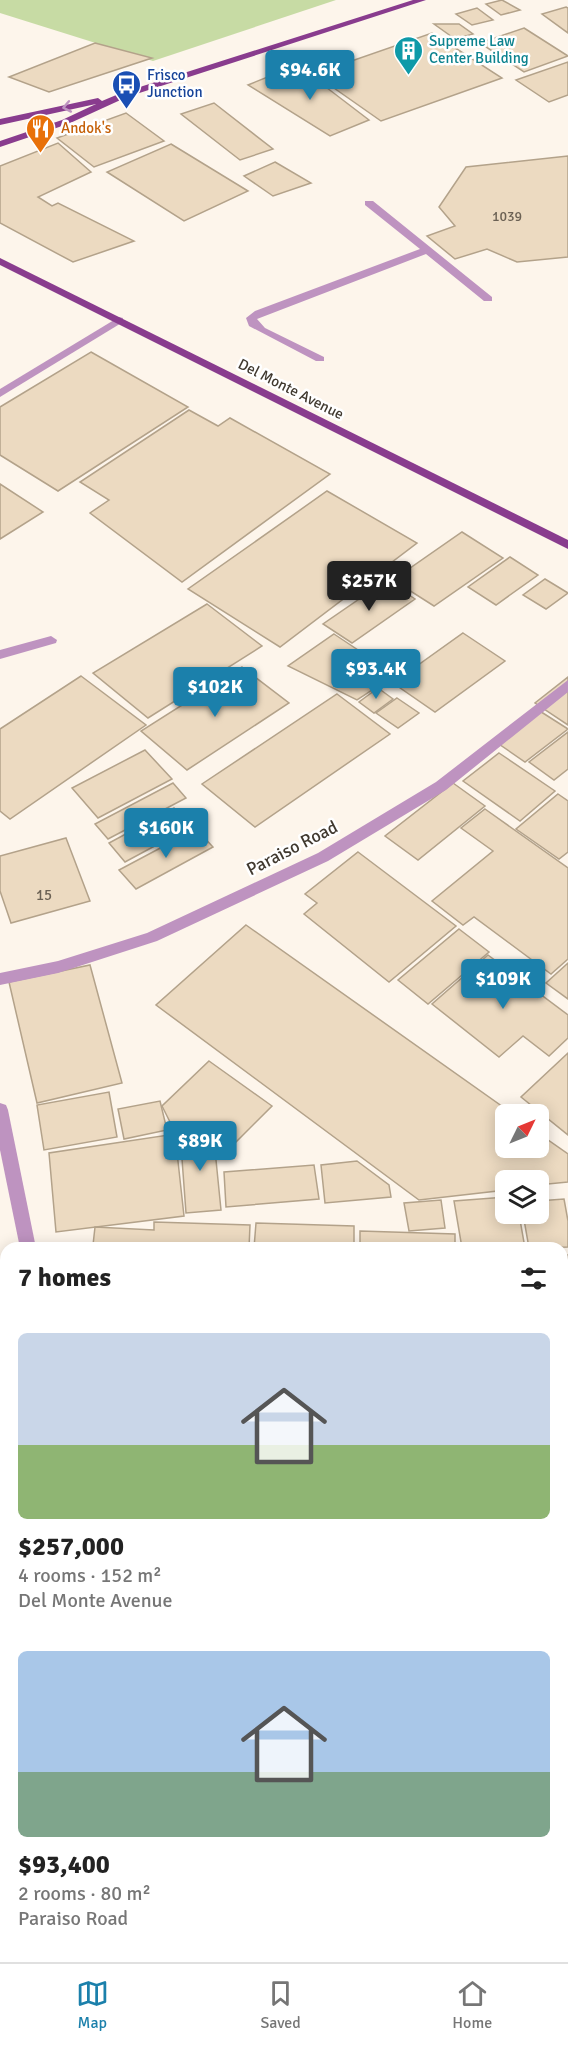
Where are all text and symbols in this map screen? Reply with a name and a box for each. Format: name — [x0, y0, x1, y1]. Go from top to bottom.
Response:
place label: Supreme Law Center Building — [429, 32, 529, 67]
building icon: Supreme Law Center Building — [392, 34, 424, 76]
pin: $94.6K — [261, 50, 359, 101]
text: $94.6K — [279, 57, 341, 82]
place label: Frisco Junction — [147, 66, 203, 101]
bus stop icon: Frisco Junction — [110, 68, 142, 110]
one-way arrow — [62, 100, 72, 113]
restaurant icon: Andok's — [24, 112, 56, 154]
place label: Andok's — [61, 119, 112, 137]
house number: 1039 — [492, 208, 522, 225]
street label: Del Monte Avenue — [235, 355, 347, 423]
pin: $257K — [327, 561, 411, 612]
text: $257K — [341, 568, 397, 593]
pin: $93.4K — [327, 649, 425, 700]
text: $93.4K — [345, 656, 407, 681]
pin: $102K — [173, 667, 257, 718]
text: $102K — [187, 674, 243, 699]
pin: $160K — [124, 808, 208, 859]
text: $160K — [138, 815, 194, 840]
street label: Paraiso Road — [243, 816, 341, 880]
house number: 15 — [36, 886, 52, 904]
pin: $109K — [461, 959, 545, 1010]
text: $109K — [475, 966, 531, 991]
north arrow — [495, 1104, 549, 1158]
map controls — [495, 1104, 549, 1224]
pin: $89K — [164, 1121, 236, 1172]
text: $89K — [178, 1128, 222, 1153]
button: layers — [495, 1170, 549, 1224]
text: 7 homes — [18, 1262, 111, 1294]
icon: filters — [517, 1262, 550, 1295]
icon: home — [230, 1372, 338, 1480]
text: $257,000 — [18, 1531, 124, 1563]
text: 4 rooms · 152 m² — [18, 1563, 162, 1588]
text: Del Monte Avenue — [18, 1588, 173, 1613]
icon: home — [230, 1690, 338, 1798]
text: $93,400 — [18, 1849, 110, 1881]
text: 2 rooms · 80 m² — [18, 1881, 151, 1906]
text: Paraiso Road — [18, 1906, 128, 1931]
tab: Map — [76, 1977, 109, 2033]
tab: Saved — [260, 1977, 301, 2033]
tab: Home — [452, 1977, 492, 2033]

